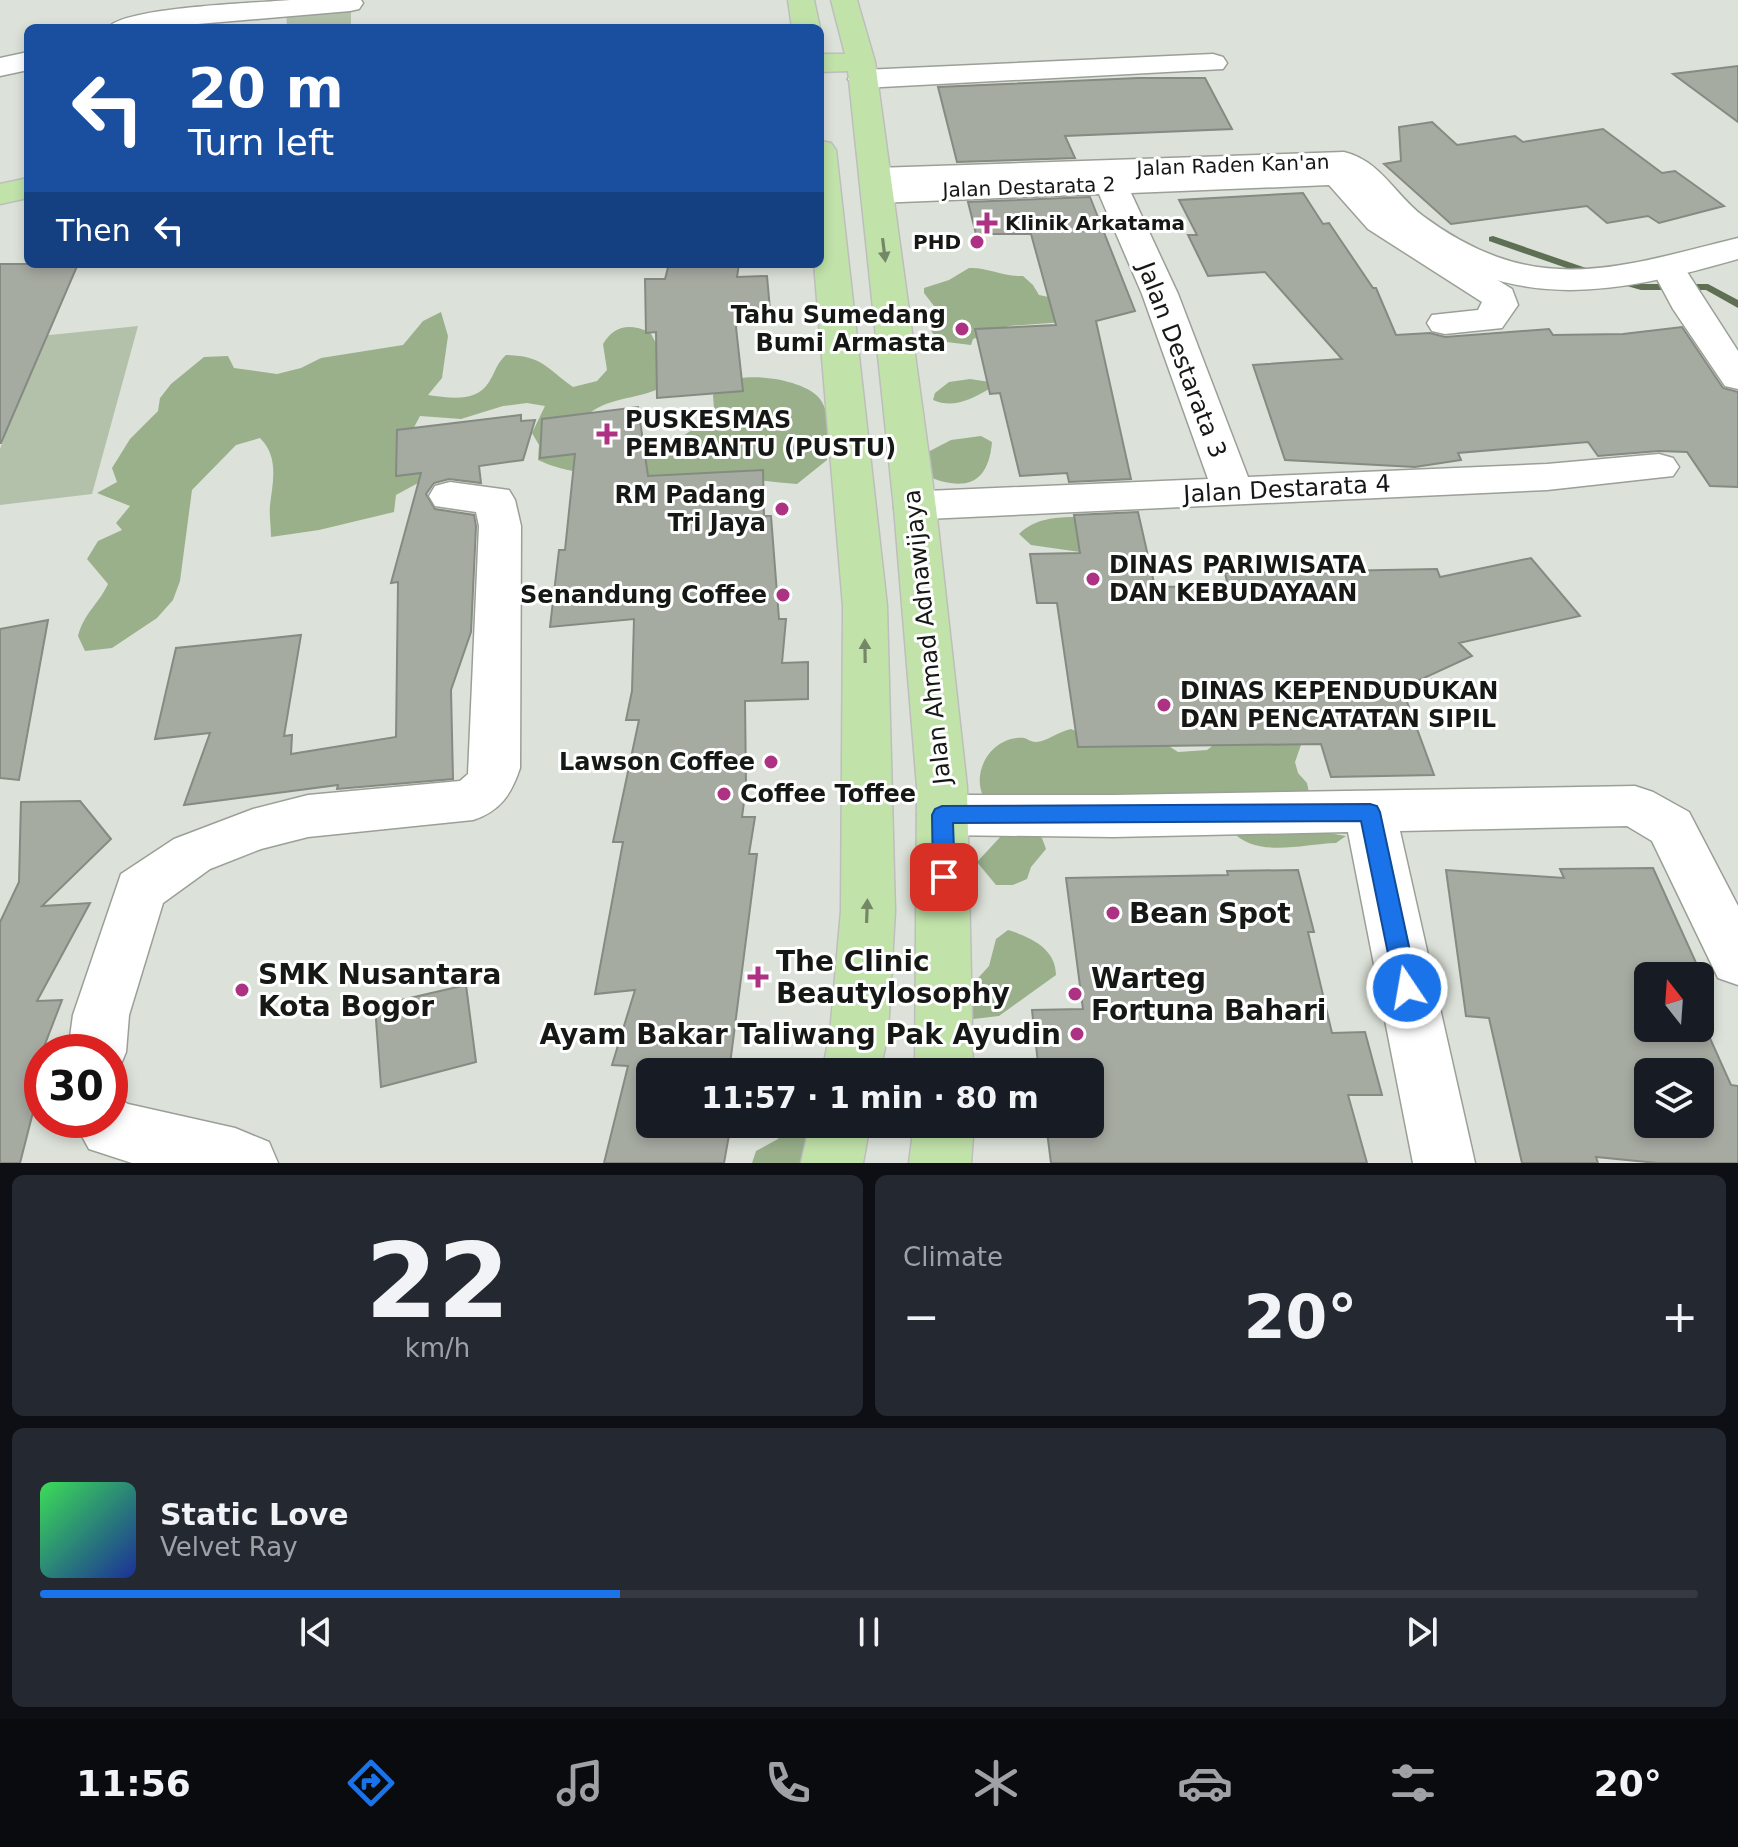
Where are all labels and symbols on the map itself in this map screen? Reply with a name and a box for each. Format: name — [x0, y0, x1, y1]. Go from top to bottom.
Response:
street label: Jalan Raden Kan'an — [1134, 150, 1330, 180]
street label: Jalan Destarata 2 — [940, 172, 1116, 202]
place label: Klinik Arkatama — [1005, 211, 1185, 235]
marker: Klinik Arkatama — [976, 212, 998, 234]
place label: PHD — [913, 230, 961, 254]
marker: PHD — [968, 233, 986, 251]
one-way arrow — [878, 238, 891, 263]
street label: Jalan Destarata 3 — [1131, 256, 1232, 462]
place label: Tahu Sumedang Bumi Armasta — [731, 301, 946, 357]
marker: Tahu Sumedang Bumi Armasta — [953, 320, 971, 338]
place label: PUSKESMAS PEMBANTU (PUSTU) — [625, 406, 896, 462]
marker: PUSKESMAS PEMBANTU (PUSTU) — [596, 423, 618, 445]
street label: Jalan Destarata 4 — [1181, 470, 1391, 509]
place label: RM Padang Tri Jaya — [615, 481, 766, 537]
street label: Jalan Ahmad Adnawijaya — [898, 488, 957, 788]
marker: RM Padang Tri Jaya — [773, 500, 791, 518]
place label: DINAS PARIWISATA DAN KEBUDAYAAN — [1109, 551, 1366, 607]
marker: DINAS PARIWISATA DAN KEBUDAYAAN — [1084, 570, 1102, 588]
place label: Senandung Coffee — [520, 581, 767, 609]
marker: Senandung Coffee — [774, 586, 792, 604]
one-way arrow — [859, 638, 871, 663]
place label: DINAS KEPENDUDUKAN DAN PENCATATAN SIPIL — [1180, 677, 1498, 733]
marker: DINAS KEPENDUDUKAN DAN PENCATATAN SIPIL — [1155, 696, 1173, 714]
place label: Lawson Coffee — [559, 748, 755, 776]
marker: Lawson Coffee — [762, 753, 780, 771]
place label: Coffee Toffee — [740, 780, 916, 808]
marker: Coffee Toffee — [715, 785, 733, 803]
pin — [910, 843, 978, 911]
place label: Bean Spot — [1129, 897, 1291, 930]
one-way arrow — [861, 898, 874, 923]
marker: Bean Spot — [1104, 904, 1122, 922]
place label: The Clinic Beautylosophy — [776, 945, 1010, 1010]
position arrow — [1365, 946, 1449, 1030]
place label: SMK Nusantara Kota Bogor — [258, 958, 501, 1023]
place label: Warteg Fortuna Bahari — [1091, 962, 1326, 1027]
north arrow — [1634, 962, 1714, 1042]
marker: The Clinic Beautylosophy — [747, 966, 769, 988]
marker: SMK Nusantara Kota Bogor — [233, 981, 251, 999]
marker: Warteg Fortuna Bahari — [1066, 985, 1084, 1003]
place label: Ayam Bakar Taliwang Pak Ayudin — [539, 1018, 1061, 1051]
marker: Ayam Bakar Taliwang Pak Ayudin — [1068, 1025, 1086, 1043]
speed limit sign: 30 — [24, 1034, 128, 1138]

